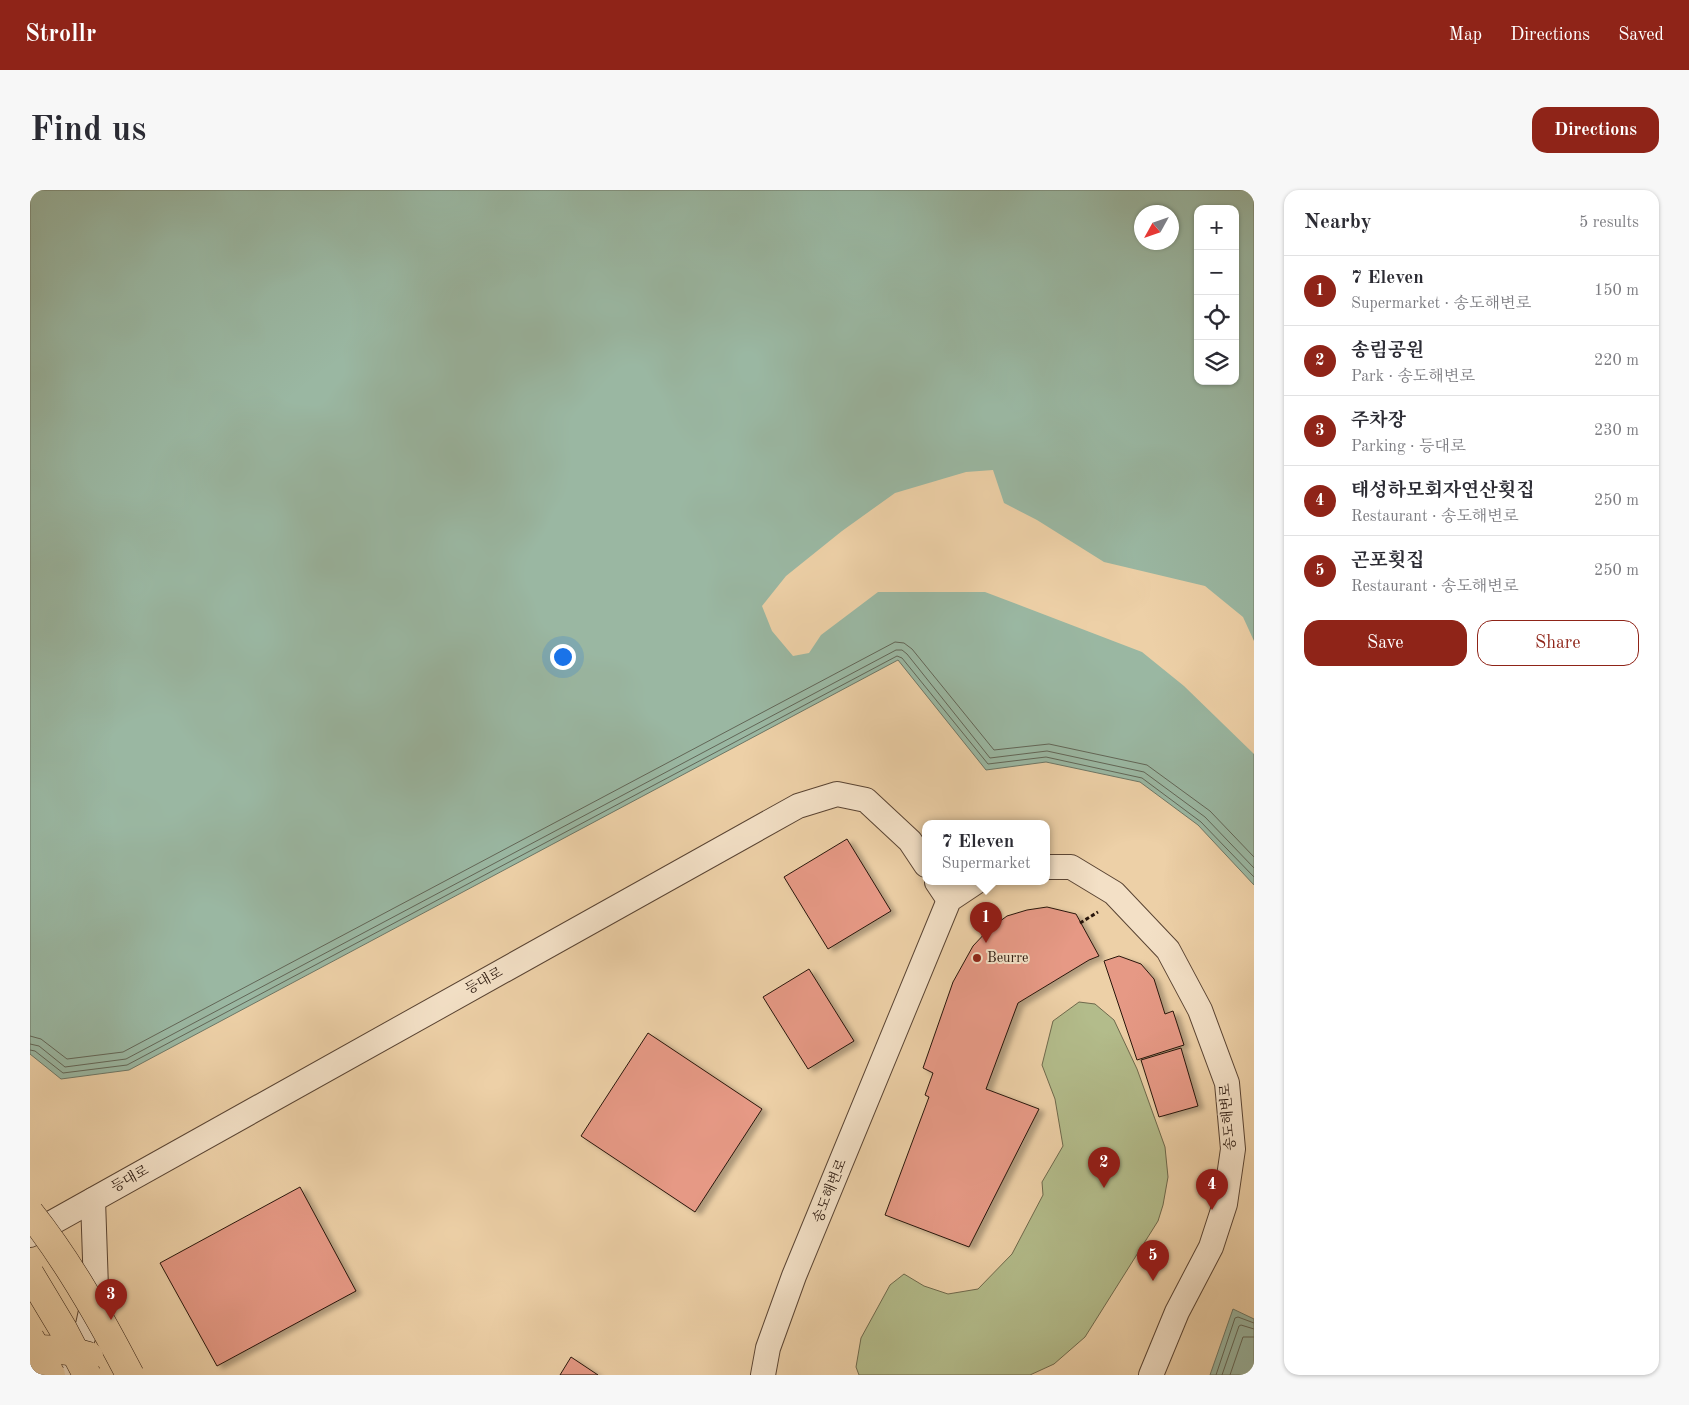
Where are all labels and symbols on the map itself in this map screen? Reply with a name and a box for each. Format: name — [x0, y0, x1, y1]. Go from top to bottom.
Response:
north arrow — [1134, 205, 1179, 250]
your location — [550, 644, 576, 670]
pin: 1 — [970, 902, 1002, 943]
place label: Beurre — [987, 951, 1029, 965]
marker: Beurre — [971, 952, 983, 964]
street label: 등대로 — [462, 964, 506, 997]
street label: 송도해변로 — [1217, 1082, 1238, 1151]
pin: 2 — [1088, 1147, 1120, 1188]
street label: 송도해변로 — [810, 1156, 849, 1225]
street label: 등대로 — [108, 1162, 152, 1195]
pin: 4 — [1196, 1169, 1228, 1210]
pin: 5 — [1137, 1240, 1169, 1281]
pin: 3 — [95, 1279, 127, 1320]

